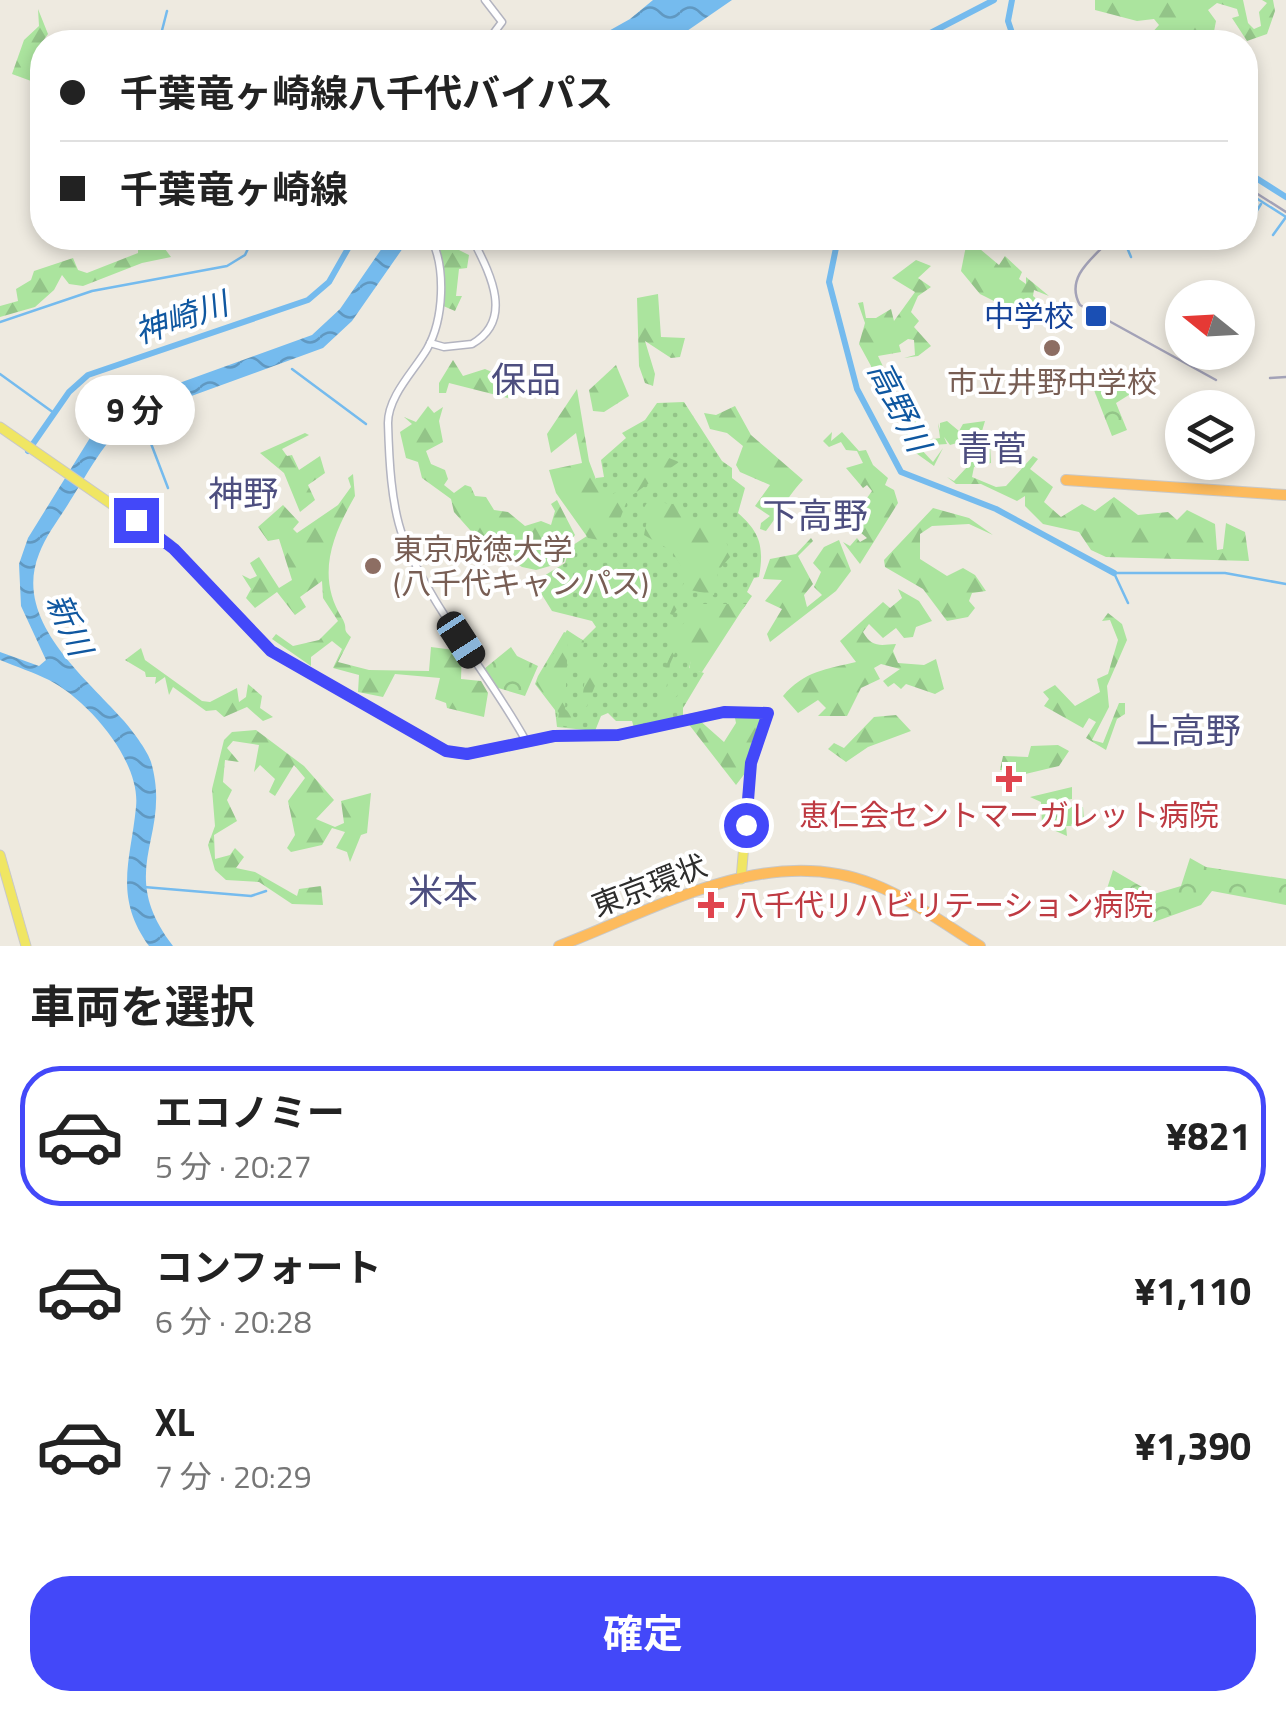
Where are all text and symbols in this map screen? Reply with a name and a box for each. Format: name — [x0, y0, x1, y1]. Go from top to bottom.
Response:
text: 千葉竜ヶ崎線八千代バイパス — [120, 64, 613, 122]
text: 千葉竜ヶ崎線 — [120, 160, 348, 218]
water label: 神崎川 — [128, 278, 237, 355]
north arrow — [1165, 280, 1255, 370]
map controls — [1165, 280, 1255, 480]
place label: 中学校 — [984, 293, 1074, 339]
marker: 中学校 — [1083, 303, 1109, 329]
marker: 市立井野中学校 — [1041, 337, 1063, 359]
district label: 保品 — [491, 352, 561, 406]
water label: 高野川 — [857, 352, 945, 462]
place label: 市立井野中学校 — [947, 359, 1157, 405]
callout: 9 分 — [76, 375, 196, 445]
text: 9 分 — [107, 386, 163, 434]
button: layers — [1165, 390, 1255, 480]
district label: 青菅 — [957, 421, 1027, 475]
district label: 神野 — [208, 466, 278, 520]
district label: 下高野 — [762, 488, 868, 542]
route end — [114, 498, 159, 543]
place label: 東京成徳大学 (八千代キャンパス) — [393, 526, 649, 606]
marker: 東京成徳大学 (八千代キャンパス) — [362, 555, 384, 577]
water label: 新川 — [35, 585, 106, 666]
car — [432, 607, 490, 673]
district label: 上高野 — [1135, 703, 1241, 757]
marker: 恵仁会セントマーガレット病院 — [996, 766, 1022, 792]
place label: 恵仁会セントマーガレット病院 — [799, 792, 1219, 838]
route start — [724, 803, 769, 848]
street label: 東京環状 — [585, 842, 713, 928]
district label: 米本 — [408, 864, 478, 918]
place label: 八千代リハビリテーション病院 — [734, 882, 1153, 928]
marker: 八千代リハビリテーション病院 — [698, 892, 724, 918]
text: 車両を選択 — [30, 972, 255, 1040]
text: エコノミー — [155, 1083, 345, 1141]
icon: car — [35, 1091, 125, 1181]
text: ¥821 — [1166, 1107, 1251, 1165]
text: 5 分 · 20:27 — [155, 1142, 312, 1190]
text: コンフォート — [155, 1238, 382, 1296]
icon: car — [35, 1246, 125, 1336]
text: ¥1,110 — [1135, 1262, 1251, 1320]
text: 6 分 · 20:28 — [155, 1297, 312, 1345]
text: XL — [155, 1393, 195, 1451]
icon: car — [35, 1401, 125, 1491]
text: ¥1,390 — [1135, 1417, 1251, 1475]
text: 7 分 · 20:29 — [155, 1452, 312, 1500]
button: 確定 — [30, 1576, 1256, 1691]

